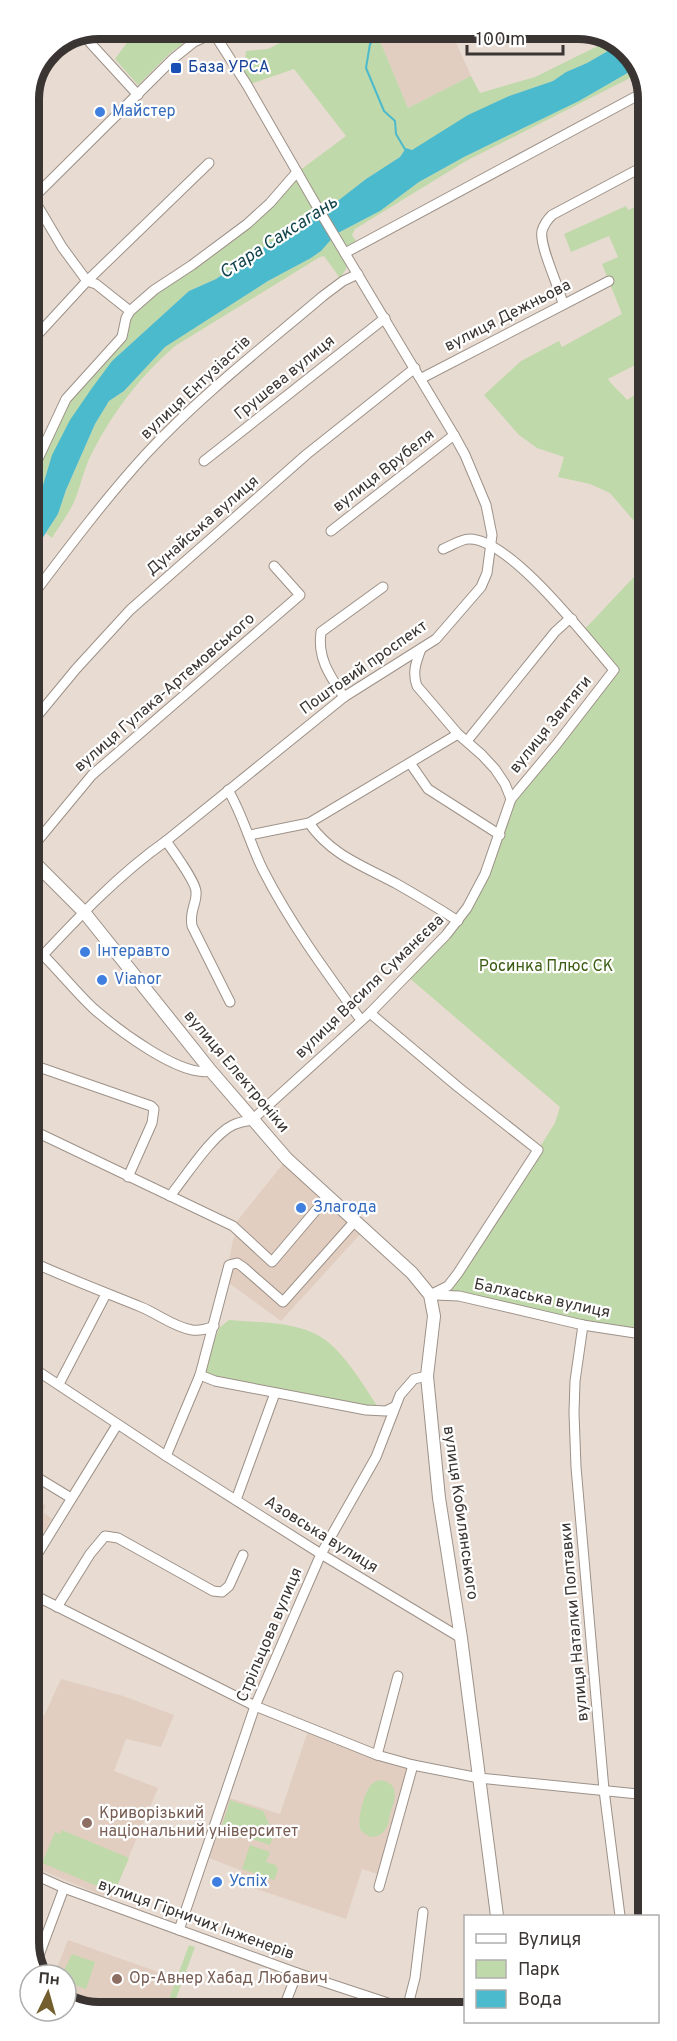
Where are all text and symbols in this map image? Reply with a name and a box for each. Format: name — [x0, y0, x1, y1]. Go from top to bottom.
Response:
scale bar — [467, 18, 563, 56]
text: 100 m — [476, 29, 525, 52]
place label: База УРСА — [188, 58, 270, 78]
marker: База УРСА — [169, 61, 183, 75]
place label: Майстер — [112, 102, 176, 122]
marker: Майстер — [93, 105, 107, 119]
water label: Стара Саксагань — [216, 191, 342, 285]
street label: вулиця Дежньова — [441, 275, 575, 357]
street label: Грушева вулиця — [231, 331, 339, 425]
street label: вулиця Ентузіастів — [137, 332, 255, 444]
street label: вулиця Врубеля — [329, 425, 439, 517]
street label: Дунайська вулиця — [143, 472, 263, 580]
street label: вулиця Гулака-Артемовського — [71, 609, 259, 777]
street label: Поштовий проспект — [296, 616, 432, 720]
street label: вулиця Звитяги — [506, 672, 596, 778]
street label: вулиця Василя Суманєєва — [291, 911, 449, 1063]
place label: Інтеравто — [97, 942, 170, 962]
marker: Інтеравто — [78, 945, 92, 959]
park label: Росинка Плюс СК — [479, 957, 613, 977]
place label: Vianor — [114, 970, 161, 990]
marker: Vianor — [95, 973, 109, 987]
street label: вулиця Електроніки — [179, 1007, 293, 1137]
place label: Злагода — [313, 1198, 376, 1218]
marker: Злагода — [294, 1201, 308, 1215]
street label: Балхаська вулиця — [472, 1275, 612, 1323]
street label: вулиця Кобилянського — [438, 1425, 482, 1601]
street label: Азовська вулиця — [260, 1492, 382, 1578]
street label: вулиця Наталки Полтавки — [556, 1522, 594, 1722]
street label: Стрільцова вулиця — [233, 1565, 307, 1705]
place label: Криворізький національний університет — [99, 1804, 298, 1842]
marker: Криворізький національний університет — [80, 1816, 94, 1830]
place label: Успіх — [229, 1872, 268, 1892]
street label: вулиця Гірничих Інженерів — [95, 1875, 297, 1965]
marker: Успіх — [210, 1875, 224, 1889]
legend — [464, 1915, 659, 2023]
text: Вулиця — [518, 1929, 581, 1952]
text: Парк — [518, 1959, 560, 1982]
north arrow — [18, 1963, 78, 2023]
text: Пн — [38, 1969, 61, 1991]
place label: Ор-Авнер Хабад Любавич — [129, 1969, 328, 1989]
marker: Ор-Авнер Хабад Любавич — [110, 1972, 124, 1986]
text: Вода — [518, 1989, 562, 2012]

